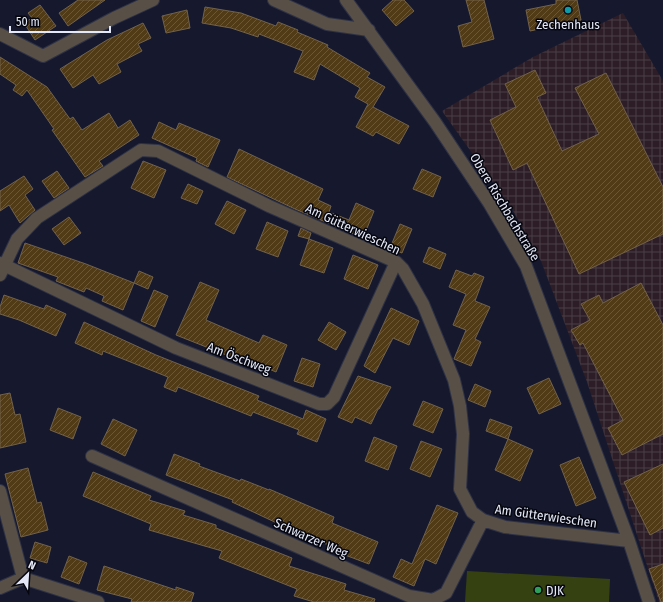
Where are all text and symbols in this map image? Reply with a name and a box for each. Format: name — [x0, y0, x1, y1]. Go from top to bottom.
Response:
marker: Zechenhaus — [563, 5, 573, 15]
scale bar — [10, 8, 110, 34]
text: 50 m — [16, 15, 40, 29]
place label: Zechenhaus — [536, 17, 600, 32]
street label: Obere Rischbachstraße — [467, 151, 543, 263]
street label: Am Gütterwieschen — [303, 200, 403, 258]
street label: Am Öschweg — [205, 338, 274, 377]
street label: Am Gütterwieschen — [494, 501, 598, 531]
street label: Schwarzer Weg — [272, 515, 351, 561]
north arrow — [8, 554, 48, 594]
text: N — [26, 558, 38, 573]
place label: DJK — [546, 583, 564, 598]
marker: DJK — [533, 585, 543, 595]

